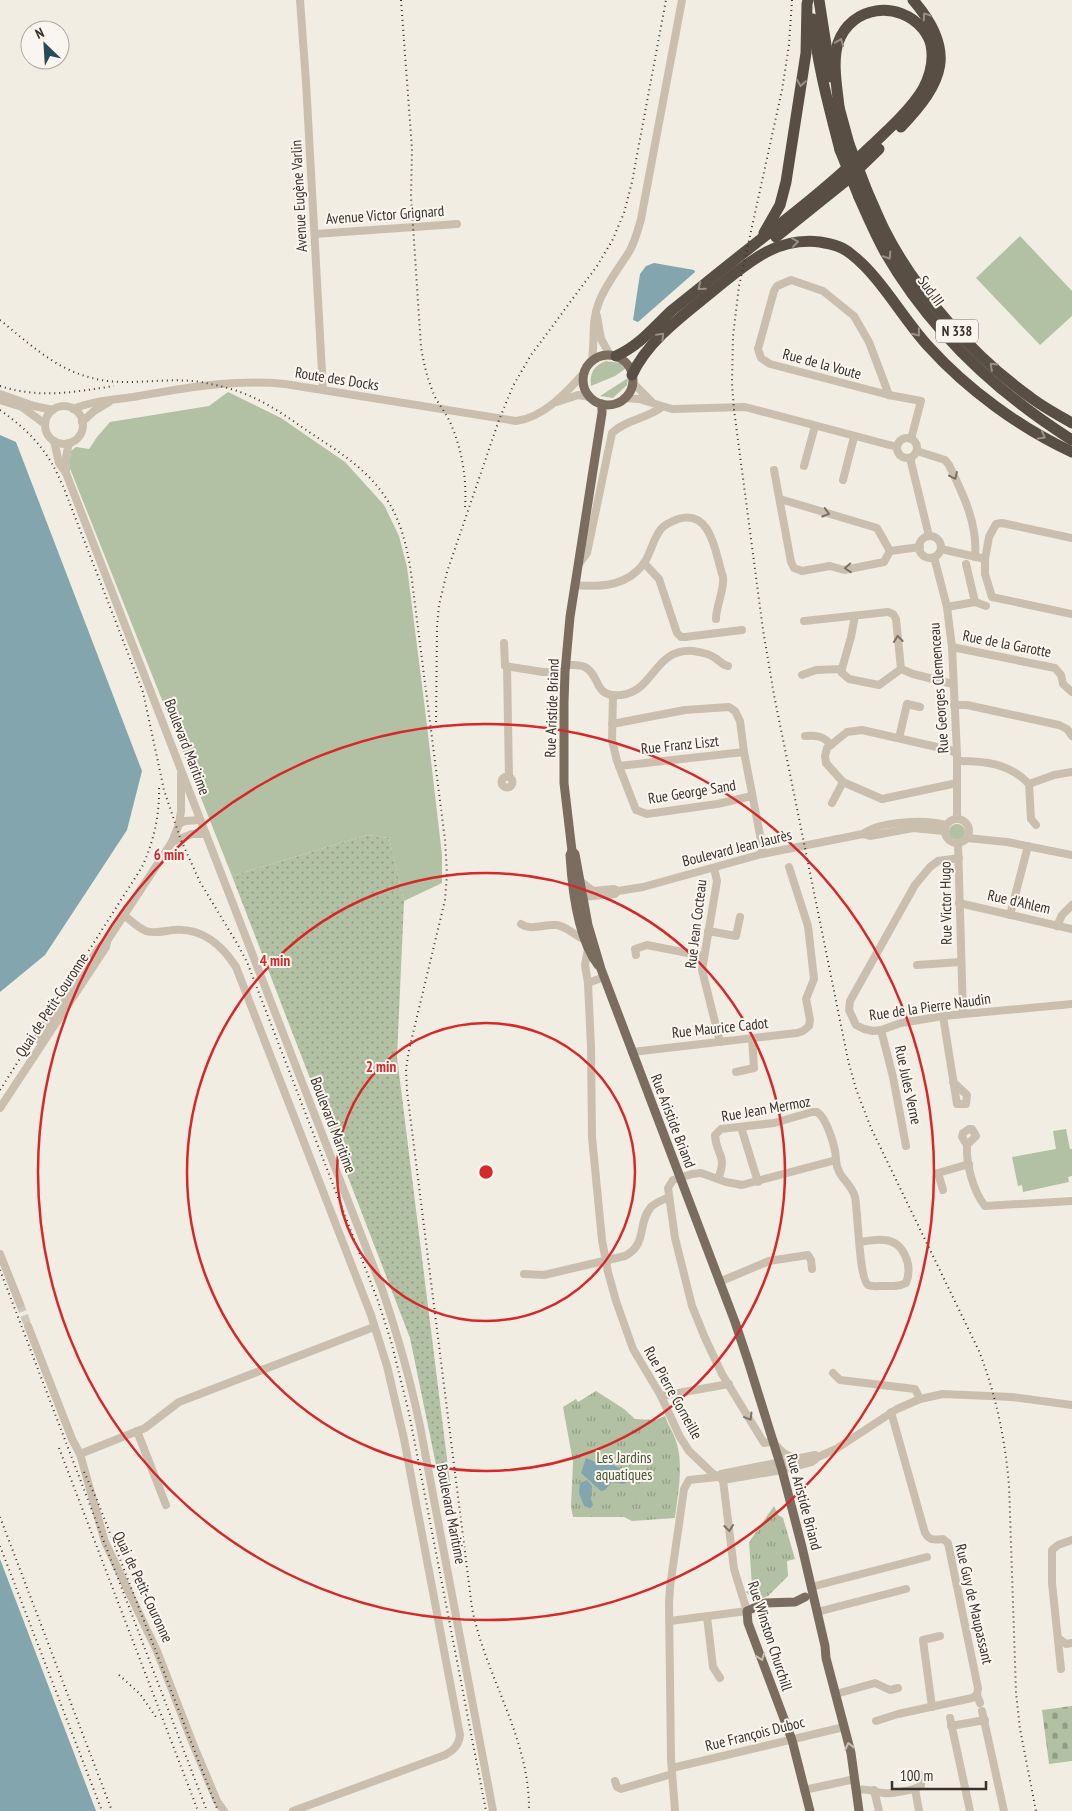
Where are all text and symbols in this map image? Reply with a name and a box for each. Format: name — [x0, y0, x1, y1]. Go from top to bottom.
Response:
one-way arrow — [922, 12, 932, 21]
north arrow — [20, 20, 70, 70]
text: N — [32, 23, 47, 43]
one-way arrow — [834, 38, 845, 47]
one-way arrow — [796, 79, 807, 87]
street label: Avenue Eugène Varlin — [286, 140, 311, 253]
street label: Avenue Victor Grignard — [325, 201, 445, 228]
one-way arrow — [791, 238, 800, 248]
one-way arrow — [882, 251, 892, 260]
street label: Sud III — [914, 272, 949, 310]
one-way arrow — [698, 281, 707, 289]
road number: N 338 — [936, 320, 978, 342]
one-way arrow — [912, 327, 920, 336]
one-way arrow — [655, 333, 664, 342]
street label: Rue de la Voute — [781, 344, 864, 383]
street label: Route des Docks — [294, 363, 380, 394]
one-way arrow — [989, 363, 998, 372]
one-way arrow — [1037, 430, 1046, 440]
one-way arrow — [948, 471, 958, 480]
one-way arrow — [822, 507, 830, 517]
one-way arrow — [844, 562, 852, 573]
street label: Rue Georges Clemenceau — [924, 622, 953, 754]
street label: Rue de la Garotte — [961, 626, 1053, 661]
one-way arrow — [893, 635, 904, 643]
street label: Rue Aristide Briand — [540, 658, 563, 758]
street label: Boulevard Maritime — [160, 696, 214, 798]
street label: Rue Franz Liszt — [640, 731, 720, 758]
street label: Rue George Sand — [647, 775, 737, 808]
street label: Boulevard Jean Jaurès — [680, 825, 794, 870]
text: 6 min — [154, 845, 184, 864]
street label: Rue Victor Hugo — [935, 861, 956, 945]
street label: Rue Jean Cocteau — [681, 878, 710, 970]
street label: Rue d'Ahlem — [986, 885, 1052, 918]
street label: Quai de Petit-Couronne — [11, 949, 92, 1060]
text: 4 min — [260, 951, 290, 970]
street label: Rue de la Pierre Naudin — [868, 989, 992, 1024]
street label: Rue Maurice Cadot — [671, 1013, 769, 1042]
street label: Rue Jules Verne — [891, 1044, 926, 1126]
text: 2 min — [366, 1057, 396, 1076]
street label: Rue Aristide Briand — [647, 1071, 700, 1170]
street label: Boulevard Maritime — [306, 1074, 360, 1176]
street label: Rue Jean Mermoz — [720, 1091, 812, 1126]
centre of rings — [477, 1163, 495, 1181]
street label: Rue Pierre Corneille — [640, 1343, 707, 1442]
one-way arrow — [743, 1412, 753, 1421]
park label: Les Jardins aquatiques — [596, 1448, 652, 1484]
street label: Rue Aristide Briand — [782, 1452, 826, 1552]
street label: Boulevard Maritime — [432, 1462, 470, 1565]
one-way arrow — [723, 1524, 734, 1532]
street label: Quai de Petit-Couronne — [109, 1528, 178, 1645]
street label: Rue Guy de Maupassant — [951, 1542, 998, 1666]
street label: Rue Winston Churchill — [744, 1579, 797, 1694]
one-way arrow — [755, 1652, 765, 1661]
street label: Rue François Duboc — [703, 1712, 807, 1755]
one-way arrow — [844, 1741, 855, 1750]
scale bar — [892, 1758, 986, 1790]
text: 100 m — [900, 1766, 933, 1785]

